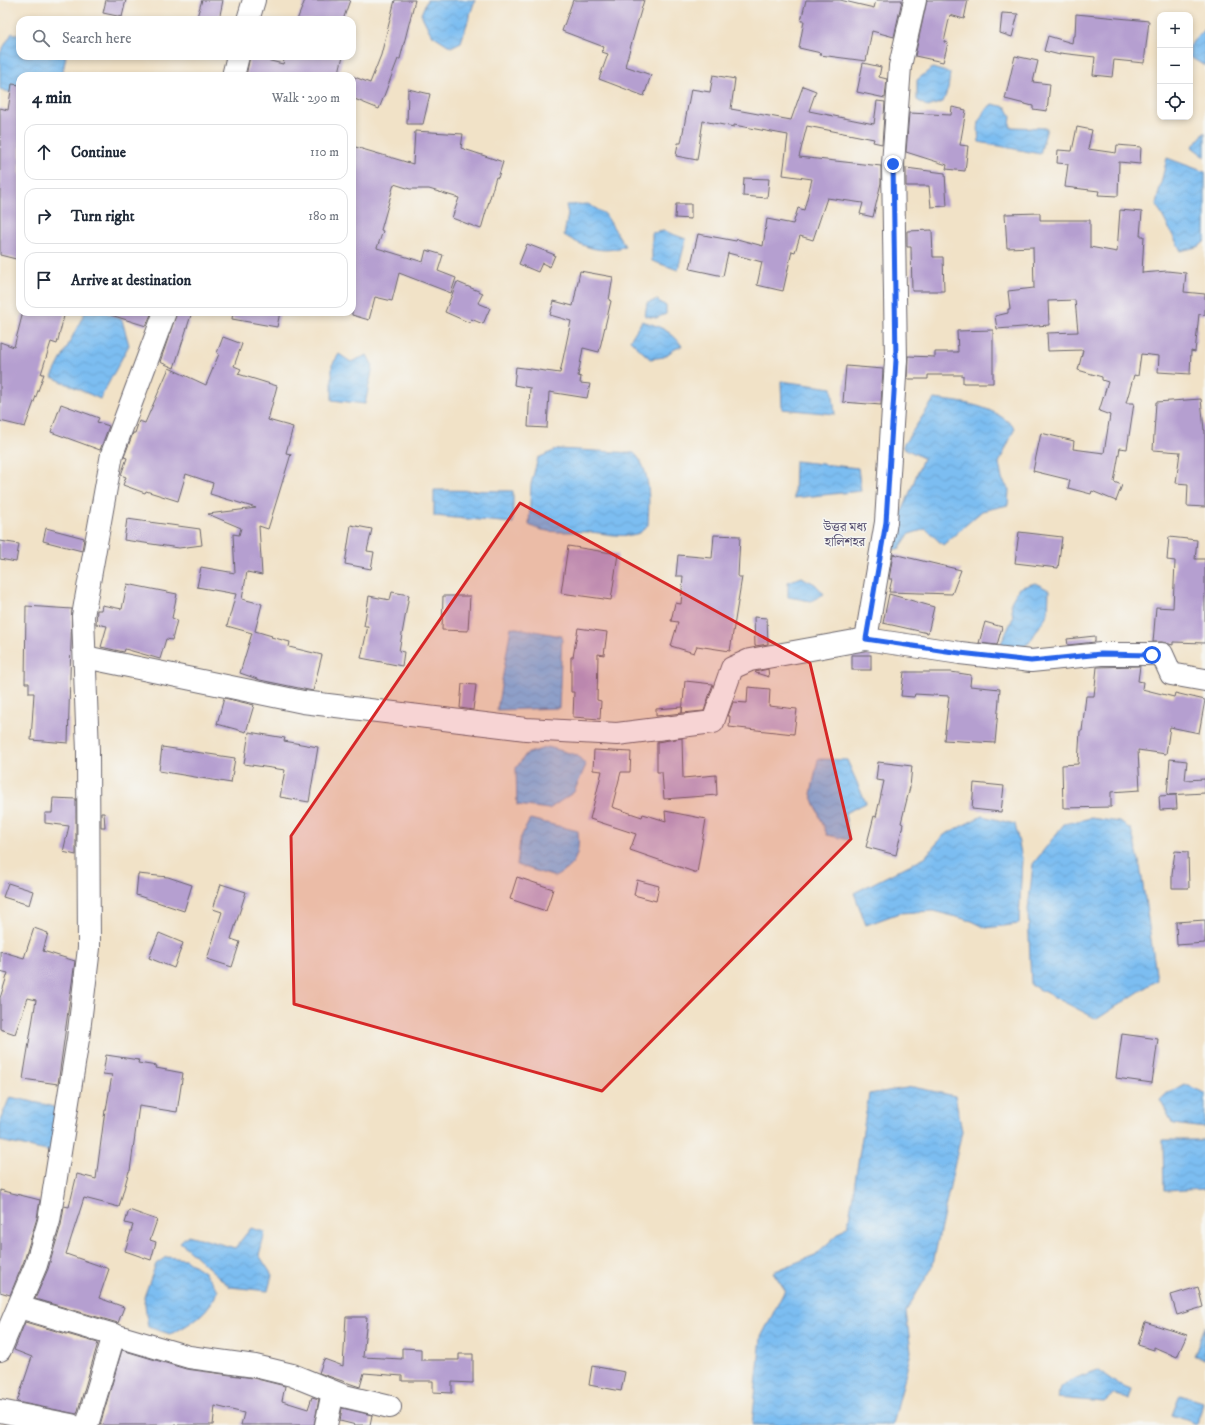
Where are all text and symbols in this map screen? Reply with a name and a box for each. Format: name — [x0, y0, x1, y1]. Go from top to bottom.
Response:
map controls — [1157, 12, 1193, 120]
button: + — [1157, 12, 1193, 48]
search box — [16, 16, 356, 60]
icon: search — [30, 27, 52, 49]
text: Search here — [62, 29, 131, 48]
button: − — [1157, 48, 1193, 84]
button: locate — [1157, 84, 1193, 120]
text: 4 min — [32, 87, 71, 109]
text: Walk · 290 m — [272, 90, 340, 106]
icon: ahead — [33, 141, 55, 163]
text: Continue — [71, 143, 126, 162]
text: 110 m — [310, 144, 339, 160]
route end — [884, 155, 902, 173]
icon: right — [33, 205, 55, 227]
text: Turn right — [71, 207, 134, 226]
text: 180 m — [308, 208, 339, 224]
icon: arrive — [33, 269, 55, 291]
text: Arrive at destination — [71, 271, 191, 290]
district label: উত্তর মধ্য হালিশহর — [822, 518, 868, 550]
route start — [1143, 646, 1161, 664]

